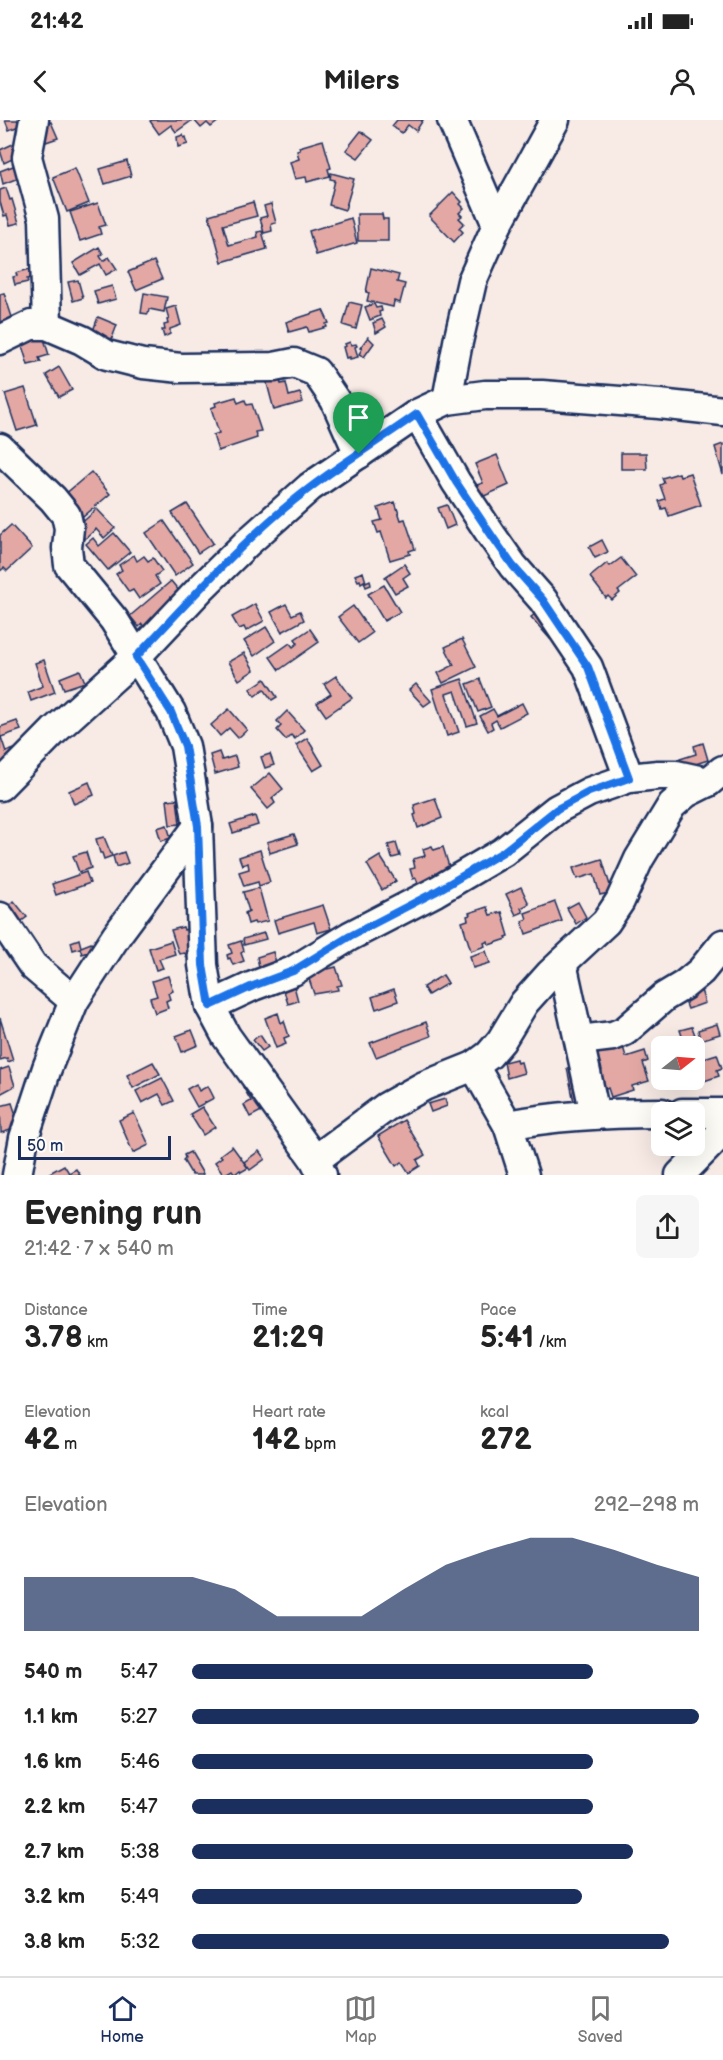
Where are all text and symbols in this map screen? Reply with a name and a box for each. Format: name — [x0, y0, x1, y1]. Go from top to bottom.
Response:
text: 21:42 — [30, 8, 83, 35]
icon: back — [24, 65, 57, 98]
text: Milers — [323, 65, 400, 97]
icon: person — [666, 65, 699, 98]
pin — [333, 392, 384, 454]
icon: arrive — [342, 401, 375, 434]
north arrow — [651, 1036, 705, 1090]
map controls — [651, 1036, 705, 1156]
button: layers — [651, 1102, 705, 1156]
scale bar — [18, 1133, 171, 1160]
text: 50 m — [27, 1137, 63, 1156]
text: Evening run — [24, 1194, 202, 1234]
button: share — [636, 1195, 699, 1258]
text: 21:42 · 7 × 540 m — [24, 1237, 174, 1261]
text: Distance — [24, 1301, 88, 1320]
text: Time — [252, 1301, 287, 1320]
text: Pace — [480, 1301, 516, 1320]
text: 3.78 — [24, 1320, 83, 1356]
text: 21:29 — [252, 1320, 325, 1356]
text: 5:41 — [480, 1320, 534, 1356]
text: km — [83, 1333, 108, 1352]
text: /km — [534, 1333, 567, 1352]
text: Elevation — [24, 1403, 91, 1422]
text: Heart rate — [252, 1403, 326, 1422]
text: kcal — [480, 1403, 509, 1422]
text: 42 — [24, 1422, 60, 1458]
text: 142 — [252, 1422, 300, 1458]
text: 272 — [480, 1422, 532, 1458]
text: m — [60, 1435, 77, 1454]
text: bpm — [300, 1435, 336, 1454]
text: Elevation — [24, 1493, 107, 1517]
text: 292–298 m — [594, 1493, 699, 1517]
text: 540 m — [24, 1660, 82, 1684]
text: 5:47 — [120, 1660, 158, 1684]
text: 1.1 km — [24, 1705, 78, 1729]
text: 5:27 — [120, 1705, 157, 1729]
text: 1.6 km — [24, 1750, 82, 1774]
text: 5:46 — [120, 1750, 160, 1774]
text: 2.2 km — [24, 1795, 85, 1819]
text: 5:47 — [120, 1795, 158, 1819]
text: 2.7 km — [24, 1840, 84, 1864]
text: 5:38 — [120, 1840, 159, 1864]
text: 3.2 km — [24, 1885, 85, 1909]
text: 5:49 — [120, 1885, 159, 1909]
text: 3.8 km — [24, 1930, 85, 1954]
text: 5:32 — [120, 1930, 160, 1954]
tab: Home — [100, 1992, 144, 2047]
tab: Map — [344, 1992, 377, 2047]
tab: Saved — [578, 1992, 623, 2047]

